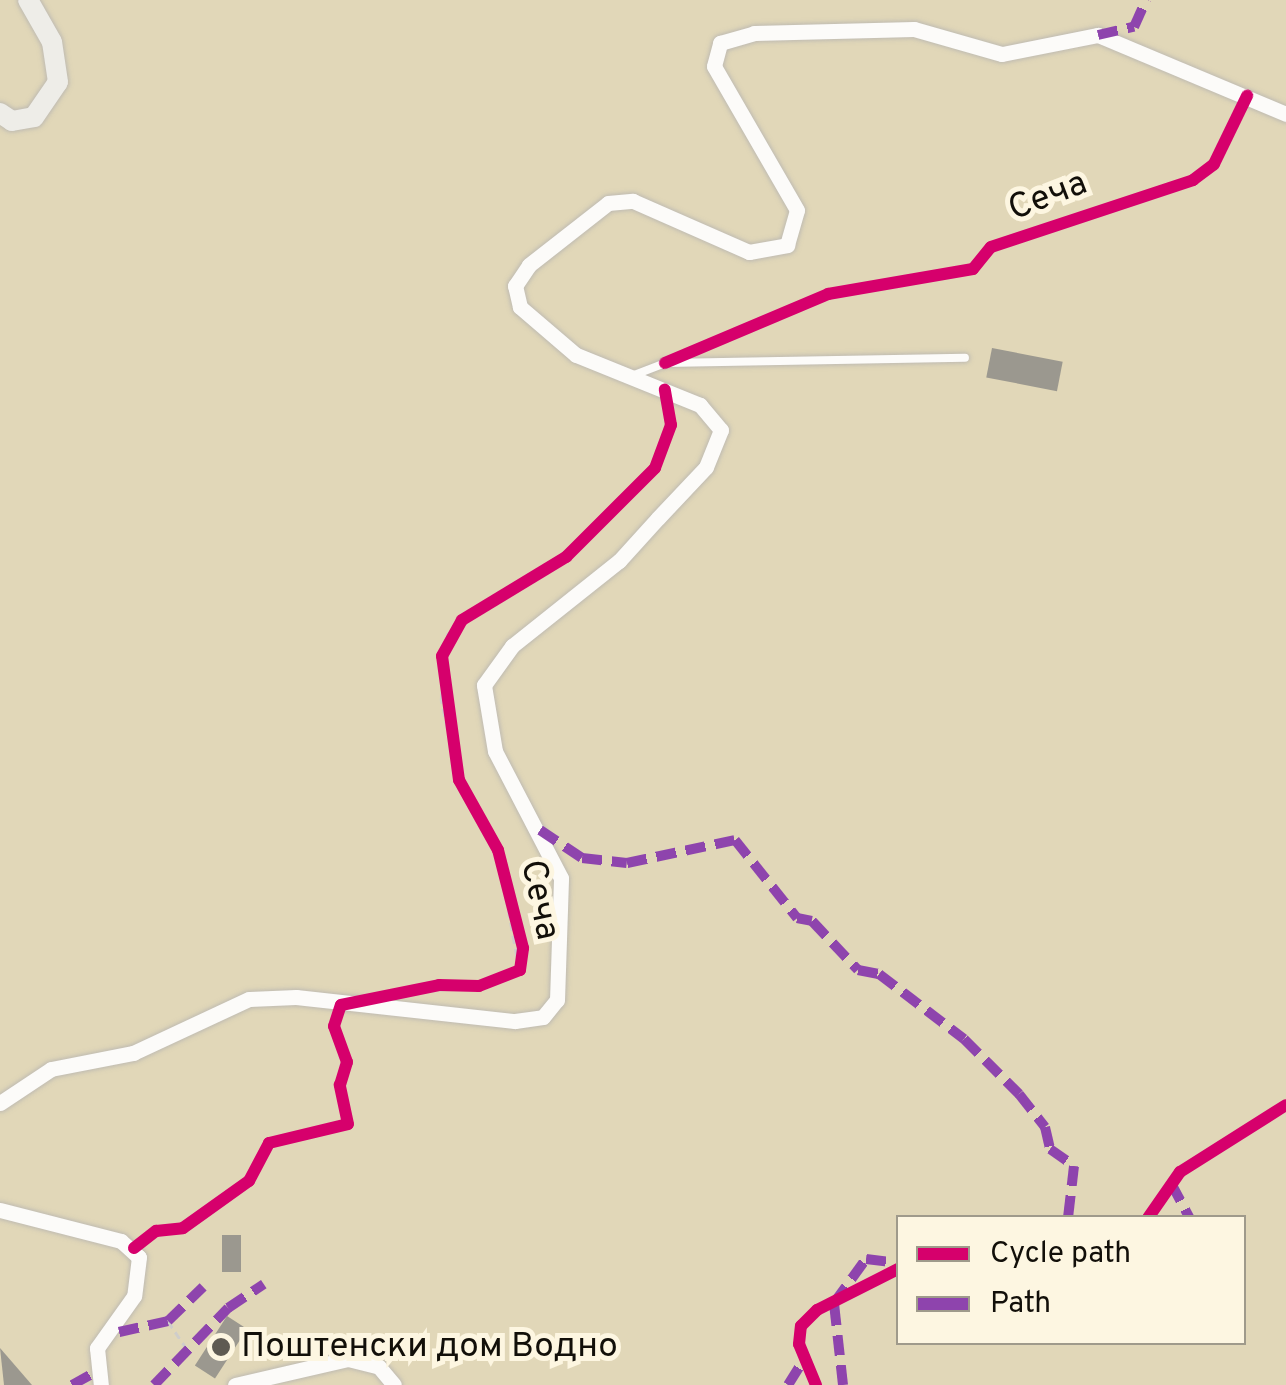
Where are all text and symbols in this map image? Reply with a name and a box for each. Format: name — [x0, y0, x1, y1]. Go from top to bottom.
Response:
street label: Сеча — [1003, 163, 1093, 231]
street label: Сеча — [510, 856, 568, 944]
legend — [896, 1215, 1246, 1345]
text: Cycle path — [990, 1236, 1131, 1273]
text: Path — [990, 1286, 1051, 1323]
place label: Поштенски дом Водно — [241, 1326, 618, 1368]
marker: Поштенски дом Водно — [210, 1336, 232, 1358]

